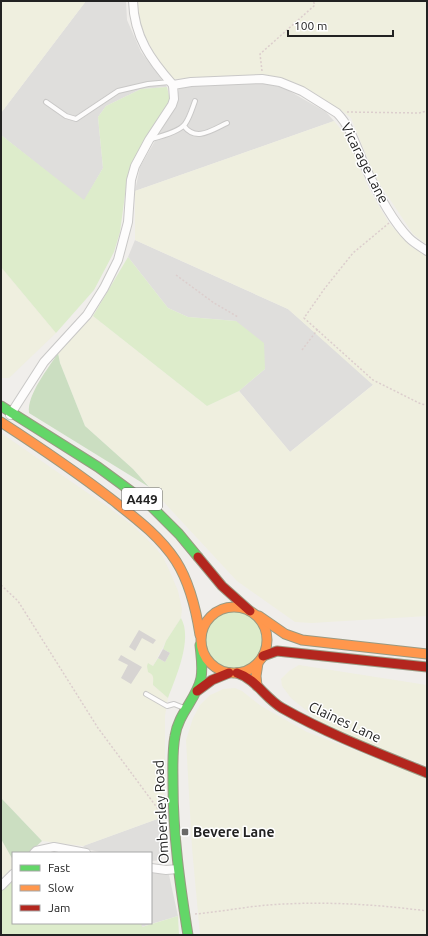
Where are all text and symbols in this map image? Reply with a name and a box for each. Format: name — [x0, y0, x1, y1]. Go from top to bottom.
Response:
scale bar — [288, 12, 393, 38]
text: 100 m — [294, 19, 327, 32]
street label: Vicarage Lane — [338, 120, 392, 206]
road number: A449 — [122, 488, 162, 510]
street label: Claines Lane — [306, 698, 384, 746]
street label: Ombersley Road — [150, 760, 172, 864]
place label: Bevere Lane — [193, 824, 274, 840]
marker: Bevere Lane — [180, 827, 190, 837]
legend — [12, 852, 152, 924]
text: Fast — [48, 861, 70, 874]
text: Slow — [48, 881, 74, 894]
text: Jam — [48, 901, 70, 914]

